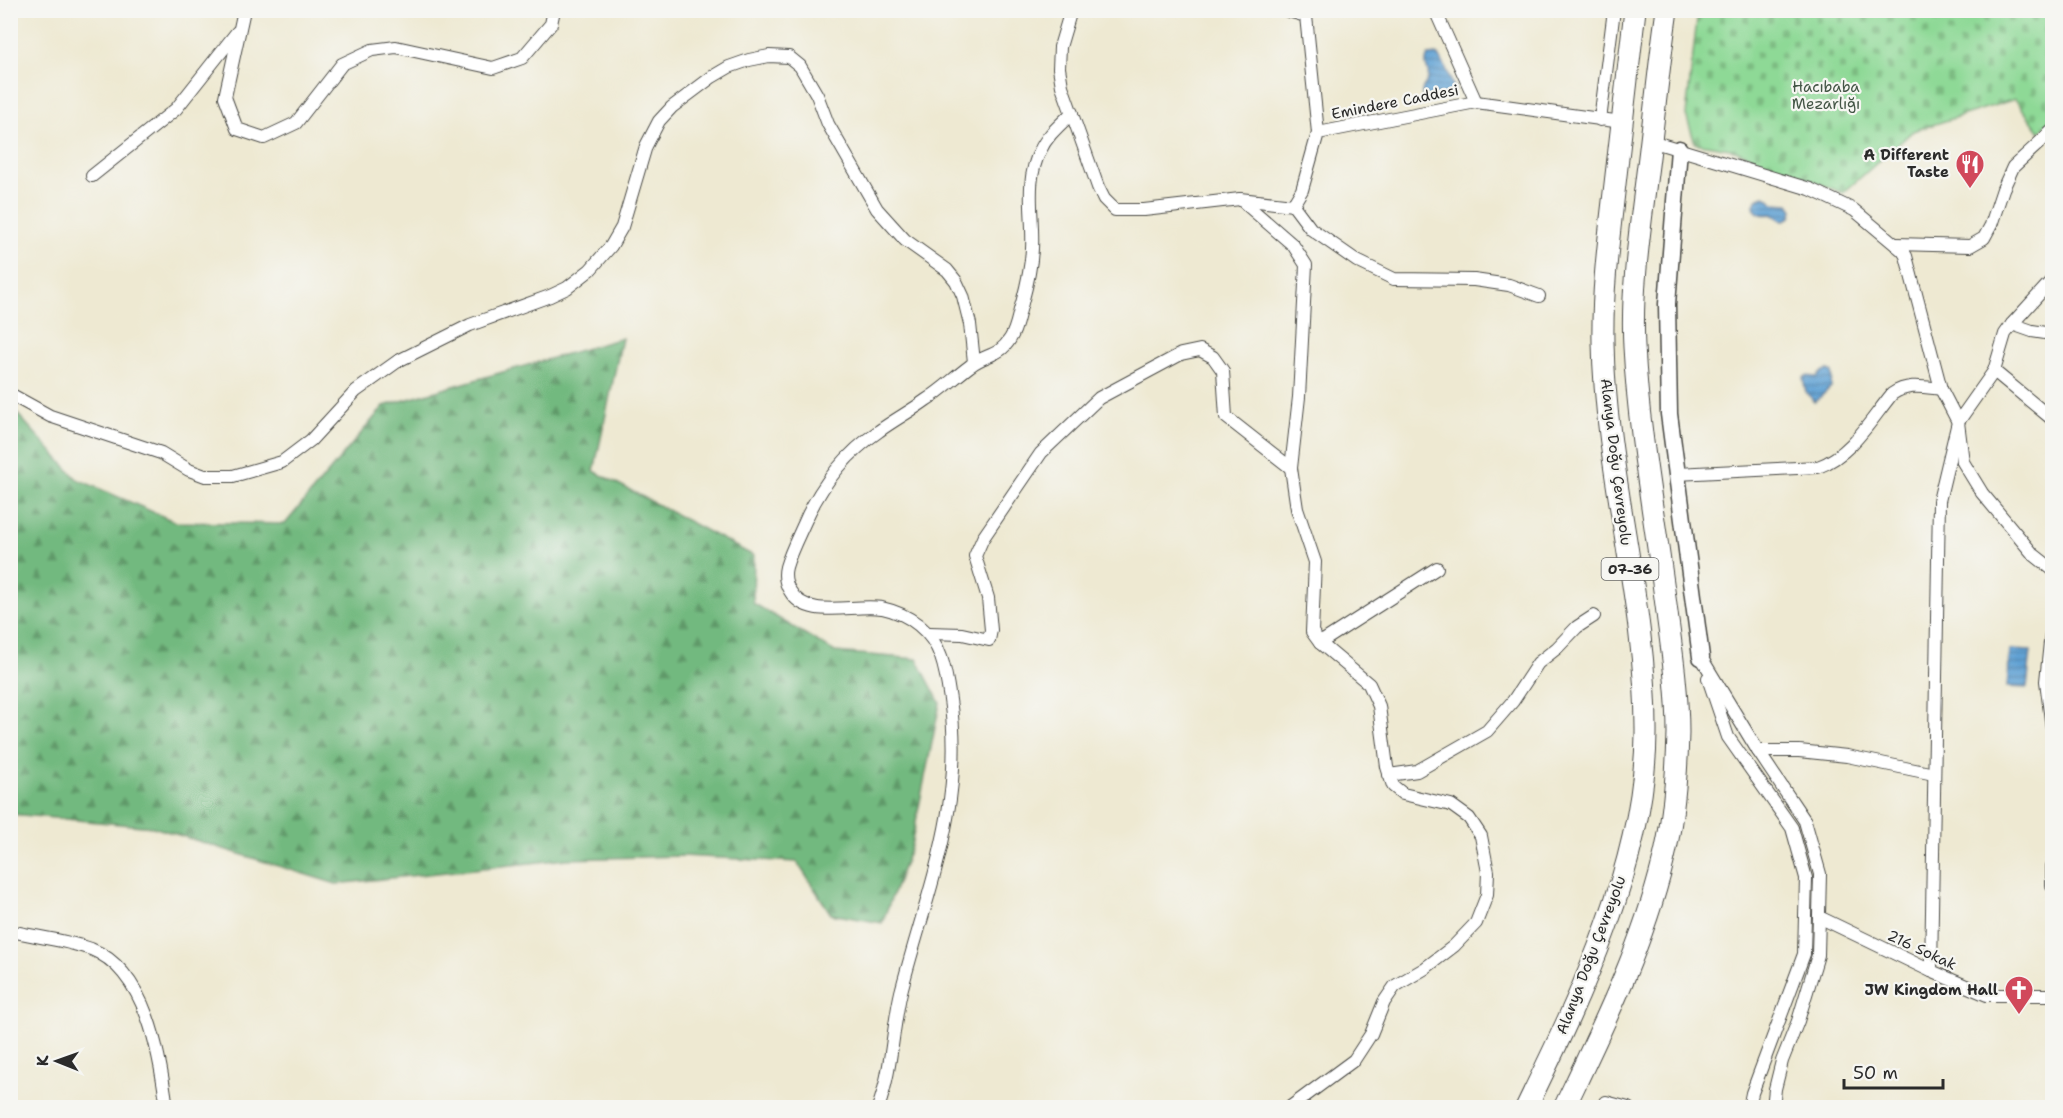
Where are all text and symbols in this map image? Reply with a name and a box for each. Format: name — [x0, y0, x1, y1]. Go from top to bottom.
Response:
park label: Hacıbaba Mezarlığı — [1792, 77, 1860, 114]
street label: Emindere Caddesi — [1330, 80, 1460, 124]
place label: A Different Taste — [1863, 145, 1949, 182]
restaurant icon: A Different Taste — [1954, 148, 1986, 190]
street label: Alanya Doğu Çevreyolu — [1596, 377, 1636, 547]
road number: 07-36 — [1602, 558, 1658, 580]
street label: Alanya Doğu Çevreyolu — [1551, 873, 1631, 1037]
street label: 216 Sokak — [1884, 925, 1960, 975]
church icon: JW Kingdom Hall — [2003, 974, 2035, 1016]
place label: JW Kingdom Hall — [1864, 980, 1998, 1000]
north arrow — [27, 1031, 87, 1091]
scale bar — [1844, 1052, 1943, 1090]
text: K — [32, 1055, 53, 1066]
text: 50 m — [1853, 1061, 1898, 1085]

